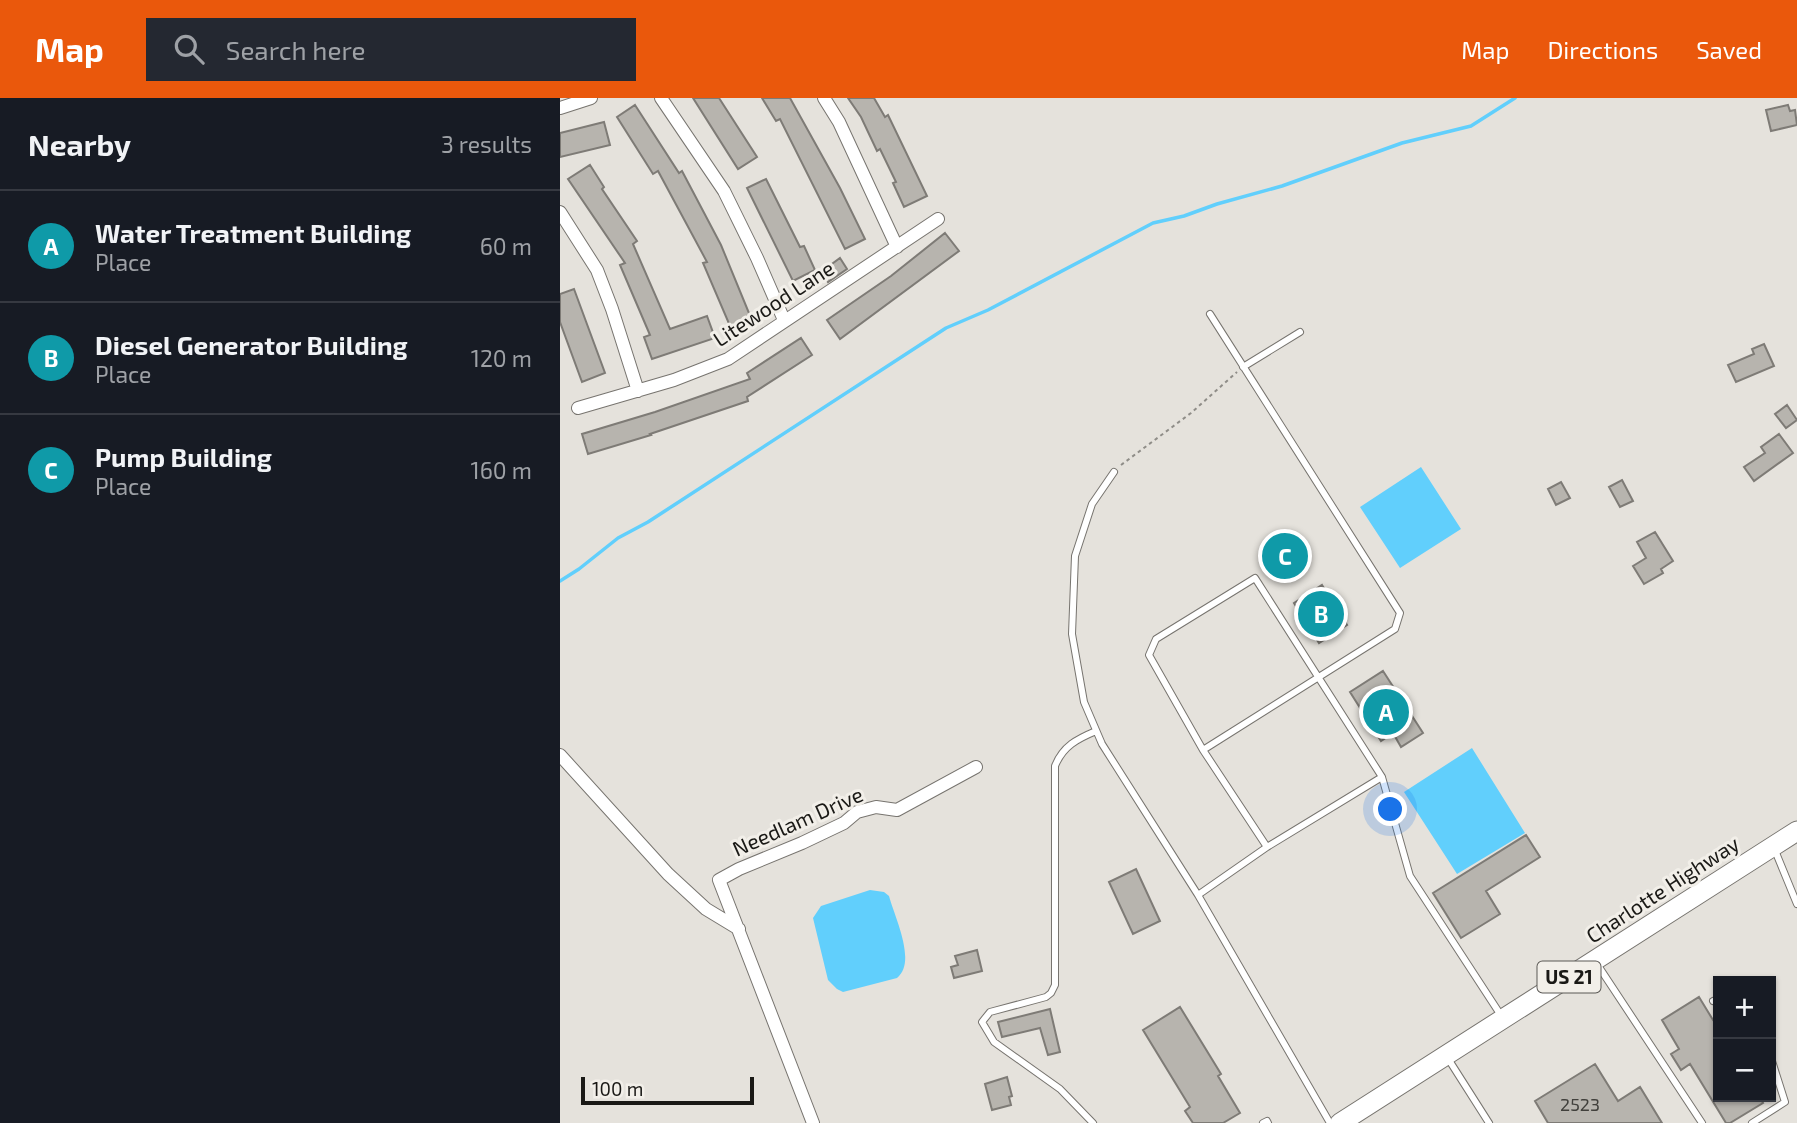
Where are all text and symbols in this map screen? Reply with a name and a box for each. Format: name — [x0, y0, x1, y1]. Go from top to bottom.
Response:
search box — [146, 18, 636, 81]
text: Map — [35, 29, 104, 69]
icon: search — [170, 30, 208, 68]
text: Search here — [226, 34, 365, 65]
text: Map — [1461, 35, 1509, 64]
text: Directions — [1547, 35, 1658, 64]
text: Saved — [1696, 35, 1762, 64]
text: Nearby — [28, 126, 131, 162]
text: 3 results — [441, 130, 532, 158]
text: Water Treatment Building — [95, 217, 411, 248]
text: A — [43, 232, 59, 260]
text: 60 m — [480, 232, 532, 260]
text: Place — [95, 248, 151, 276]
street label: Litewood Lane — [708, 254, 838, 351]
text: Diesel Generator Building — [95, 329, 408, 360]
text: B — [44, 344, 58, 372]
text: 120 m — [471, 344, 532, 372]
text: Place — [95, 360, 151, 388]
text: Pump Building — [95, 441, 272, 472]
text: C — [44, 456, 58, 484]
text: 160 m — [471, 456, 532, 484]
text: Place — [95, 472, 151, 500]
pin: C — [1262, 530, 1308, 582]
pin: B — [1298, 588, 1344, 640]
pin: A — [1363, 686, 1409, 738]
street label: Needlam Drive — [728, 781, 866, 861]
your location — [1373, 792, 1407, 826]
street label: Charlotte Highway — [1581, 830, 1743, 947]
road number: US 21 — [1538, 962, 1600, 992]
map controls — [1713, 976, 1776, 1102]
button: + — [1713, 976, 1776, 1039]
button: − — [1713, 1039, 1776, 1102]
scale bar — [581, 1074, 754, 1106]
text: 100 m — [592, 1077, 643, 1100]
house number: 2523 — [1560, 1093, 1600, 1115]

